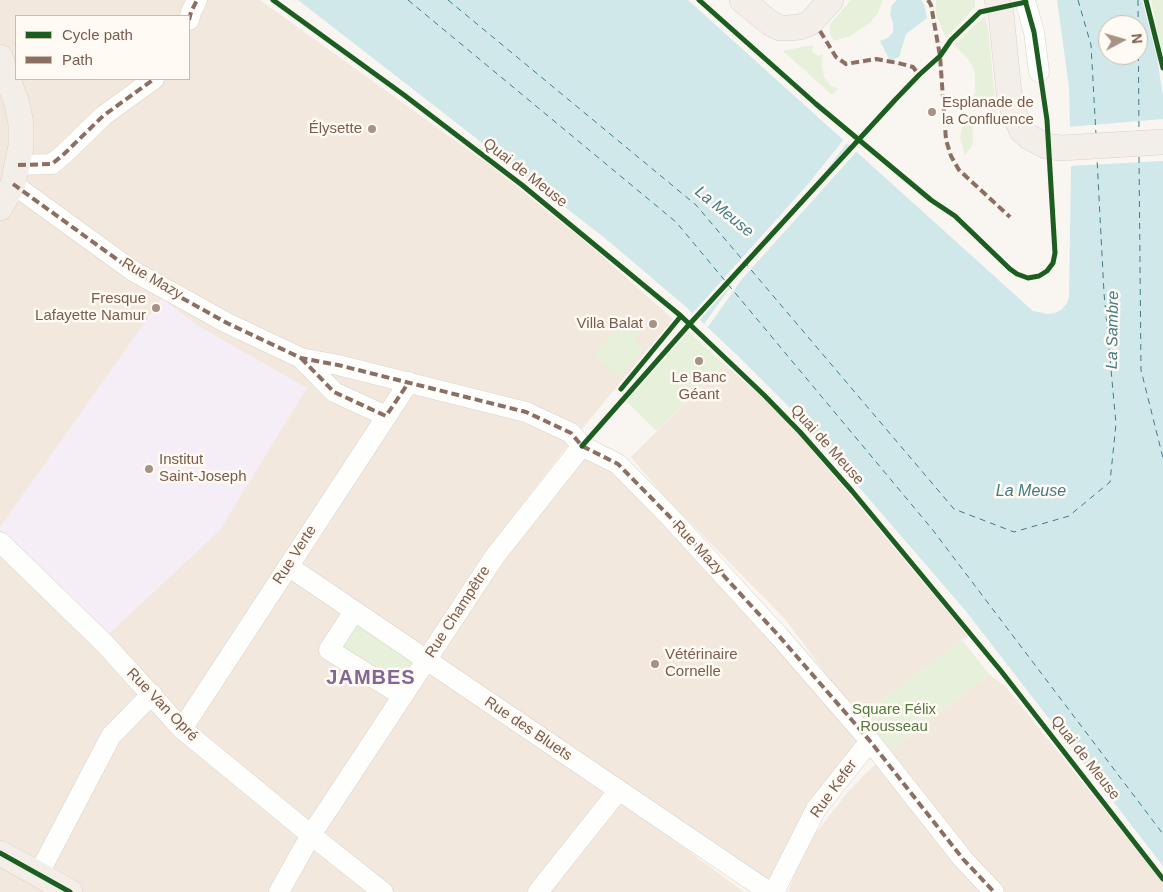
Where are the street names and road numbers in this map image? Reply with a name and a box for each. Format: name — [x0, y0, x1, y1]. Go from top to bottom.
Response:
street label: Quai de Meuse — [479, 135, 571, 211]
street label: Rue Mazy — [118, 254, 186, 304]
street label: Quai de Meuse — [786, 401, 868, 489]
street label: Rue Mazy — [668, 517, 728, 579]
street label: Rue Verte — [269, 522, 321, 588]
street label: Rue Champêtre — [422, 563, 494, 661]
street label: Rue Van Opré — [123, 665, 201, 745]
street label: Rue des Bluets — [481, 693, 575, 765]
street label: Quai de Meuse — [1047, 712, 1123, 804]
street label: Rue Kefer — [807, 756, 861, 822]

